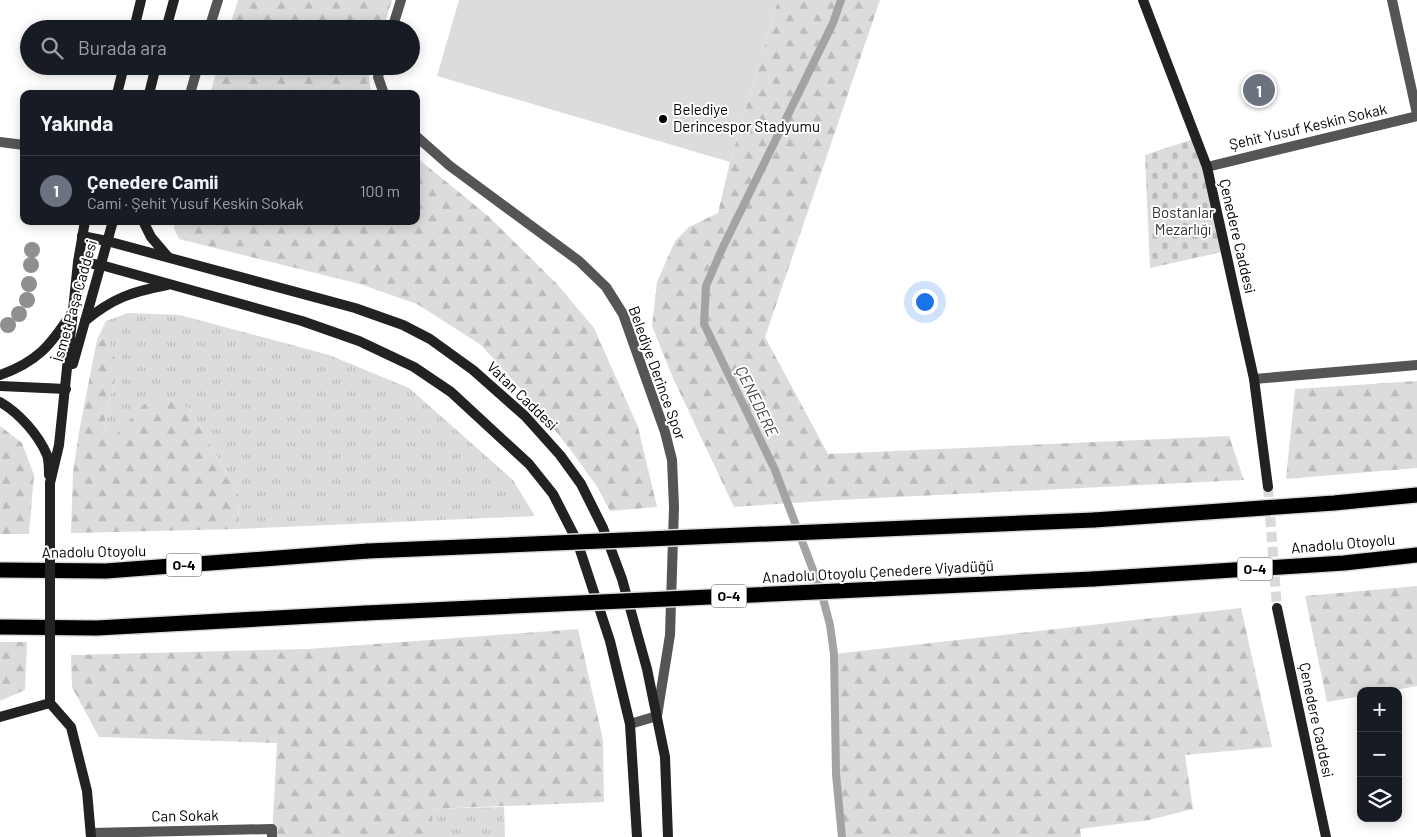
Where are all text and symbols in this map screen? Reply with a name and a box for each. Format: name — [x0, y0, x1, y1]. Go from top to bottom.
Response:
search box — [20, 20, 420, 75]
icon: search — [38, 34, 66, 62]
text: Burada ara — [78, 36, 167, 59]
pin: 1 — [1243, 71, 1275, 109]
street label: Şehit Yusuf Keskin Sokak — [1227, 99, 1389, 153]
place label: Belediye Derincespor Stadyumu — [673, 100, 820, 135]
text: Yakında — [40, 110, 113, 135]
marker: Belediye Derincespor Stadyumu — [657, 113, 669, 125]
text: Çenedere Camii — [87, 170, 218, 193]
street label: Çenedere Caddesi — [1216, 177, 1260, 295]
text: 1 — [53, 181, 59, 200]
text: 100 m — [360, 181, 400, 200]
text: Cami · Şehit Yusuf Keskin Sokak — [87, 193, 303, 212]
park label: Bostanlar Mezarlığı — [1152, 203, 1215, 238]
street label: İsmet Paşa Caddesi — [48, 238, 100, 364]
your location — [912, 289, 938, 315]
street label: Belediye Derince Spor — [625, 303, 691, 443]
street label: Vatan Caddesi — [484, 357, 562, 433]
water label: ÇENEDERE — [732, 362, 783, 440]
street label: Anadolu Otoyolu — [1290, 529, 1396, 557]
street label: Anadolu Otoyolu — [42, 541, 146, 561]
road number: O-4 — [166, 554, 202, 576]
street label: Anadolu Otoyolu Çenedere Viyadüğü — [762, 556, 994, 586]
road number: O-4 — [1238, 558, 1272, 580]
road number: O-4 — [712, 584, 746, 608]
street label: Çenedere Caddesi — [1296, 661, 1338, 779]
map controls — [1357, 687, 1402, 822]
button: + — [1357, 687, 1402, 732]
button: − — [1357, 732, 1402, 777]
button: layers — [1357, 777, 1402, 822]
street label: Can Sokak — [151, 805, 219, 825]

